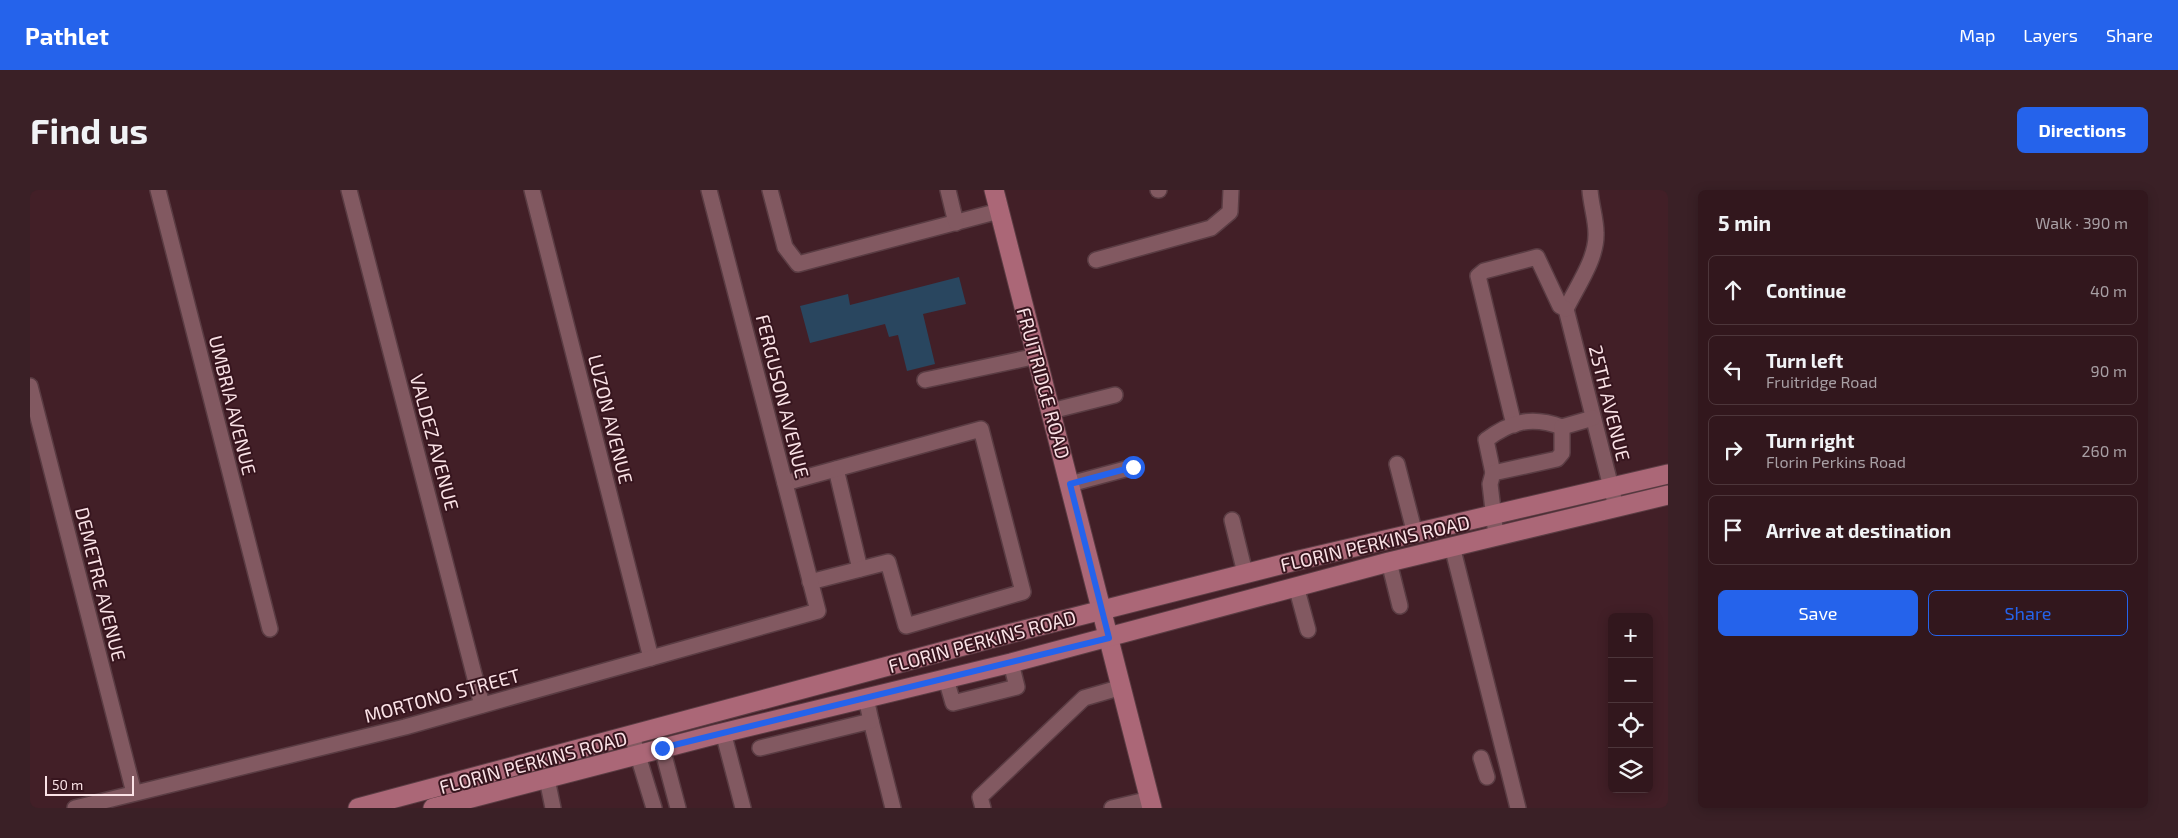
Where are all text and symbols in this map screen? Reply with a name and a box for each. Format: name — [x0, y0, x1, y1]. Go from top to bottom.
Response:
text: Pathlet — [25, 21, 109, 50]
text: Map — [1959, 24, 1995, 46]
text: Layers — [2023, 24, 2078, 46]
text: Share — [2106, 24, 2153, 46]
button: Directions — [2017, 107, 2148, 153]
text: Find us — [30, 109, 148, 151]
text: 5 min — [1718, 210, 1771, 235]
text: Walk · 390 m — [2035, 213, 2128, 232]
icon: ahead — [1719, 276, 1747, 304]
text: Continue — [1766, 279, 1846, 302]
text: 40 m — [2090, 281, 2127, 300]
street label: FRUITRIDGE ROAD — [1013, 305, 1075, 461]
street label: FERGUSON AVENUE — [752, 312, 814, 480]
street label: UMBRIA AVENUE — [205, 333, 261, 477]
street label: 25TH AVENUE — [1585, 343, 1635, 463]
text: Turn left — [1766, 349, 1843, 372]
street label: LUZON AVENUE — [584, 352, 638, 486]
icon: left — [1719, 356, 1747, 384]
text: 90 m — [2091, 361, 2127, 380]
street label: VALDEZ AVENUE — [406, 371, 464, 513]
text: Fruitridge Road — [1766, 372, 1877, 391]
text: Turn right — [1766, 429, 1854, 452]
icon: right — [1719, 436, 1747, 464]
text: 260 m — [2082, 441, 2127, 460]
text: Florin Perkins Road — [1766, 452, 1906, 471]
route start — [1122, 456, 1145, 479]
street label: DEMETRE AVENUE — [71, 505, 131, 663]
street label: FLORIN PERKINS ROAD — [1278, 510, 1472, 576]
icon: arrive — [1719, 516, 1747, 544]
text: Arrive at destination — [1766, 519, 1951, 542]
button: Save — [1718, 590, 1918, 636]
button: Share — [1928, 590, 2128, 636]
street label: FLORIN PERKINS ROAD — [886, 605, 1078, 677]
map controls — [1608, 613, 1653, 793]
button: + — [1608, 613, 1653, 658]
button: − — [1608, 658, 1653, 703]
street label: MORTONO STREET — [362, 663, 522, 727]
button: locate — [1608, 703, 1653, 748]
street label: FLORIN PERKINS ROAD — [437, 726, 629, 798]
route end — [651, 737, 674, 760]
button: layers — [1608, 748, 1653, 793]
scale bar — [45, 773, 134, 796]
text: 50 m — [52, 776, 83, 793]

